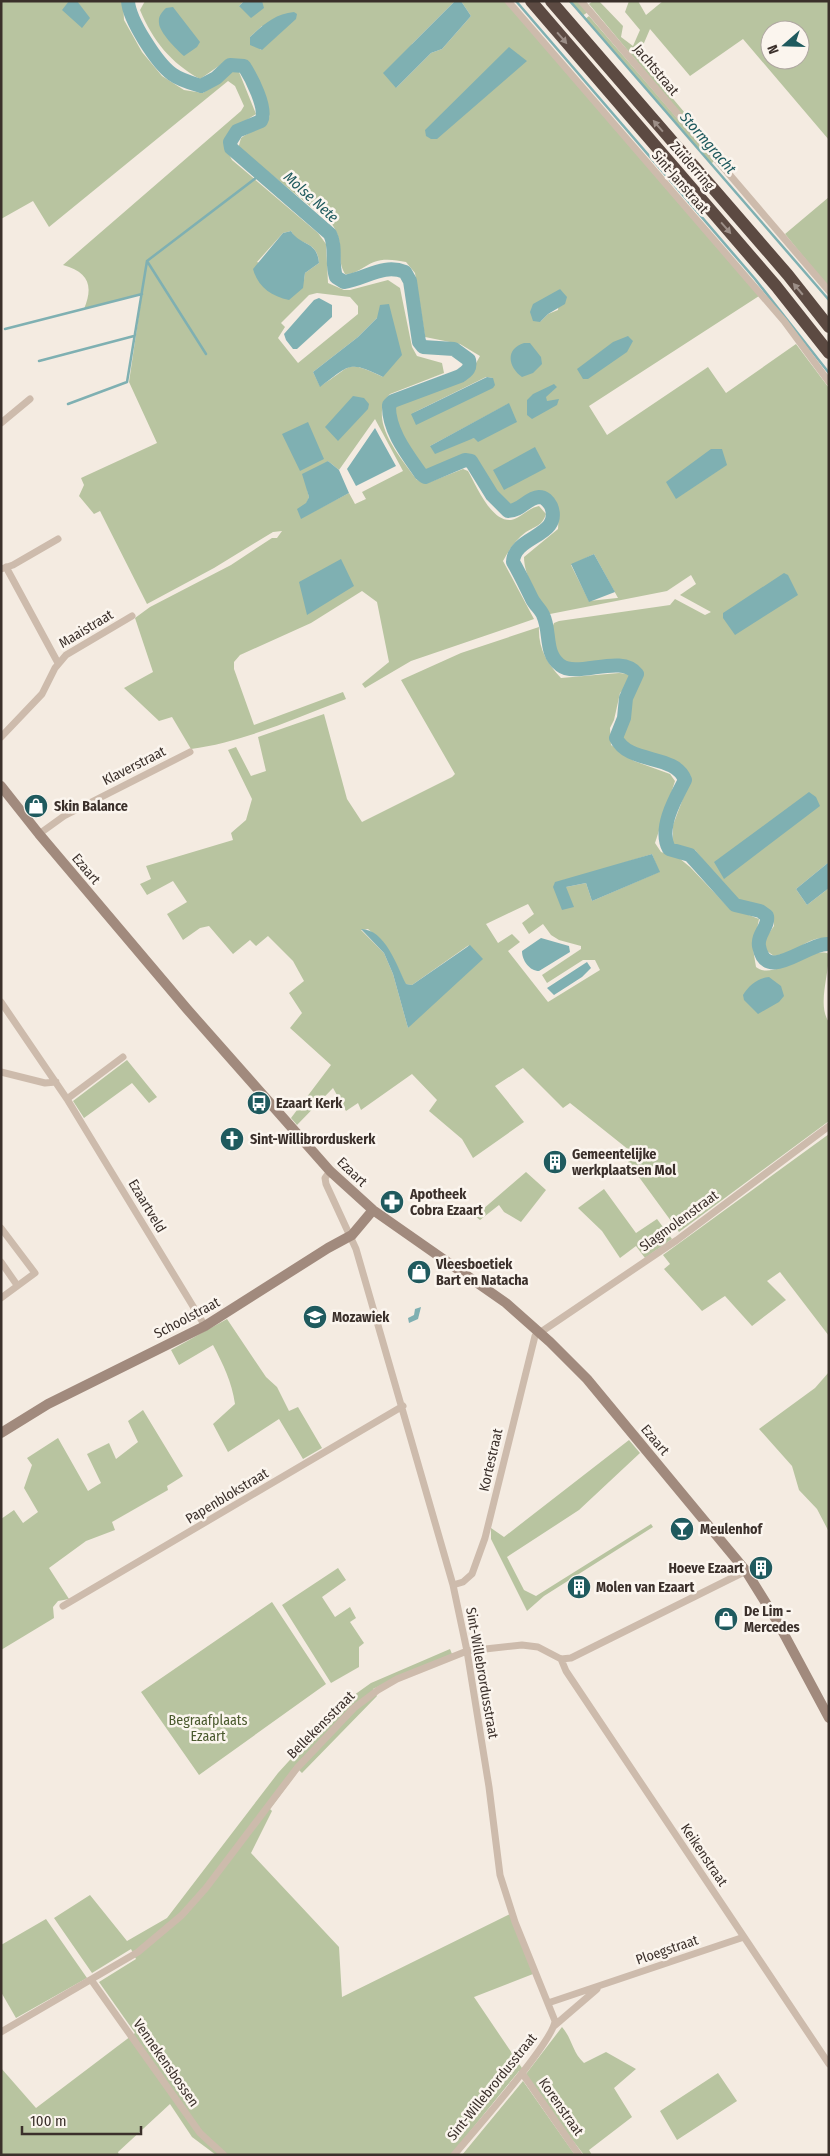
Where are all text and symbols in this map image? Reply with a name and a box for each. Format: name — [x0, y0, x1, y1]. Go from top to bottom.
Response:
north arrow — [760, 20, 810, 70]
one-way arrow — [557, 32, 568, 45]
street label: Jachtstraat — [630, 41, 683, 99]
text: N — [764, 42, 783, 56]
water label: Stormgracht — [676, 108, 740, 178]
one-way arrow — [653, 119, 664, 132]
street label: Zuiderring — [666, 138, 718, 194]
street label: Sint-Janstraat — [648, 147, 712, 217]
water label: Molse Nete — [280, 168, 342, 226]
one-way arrow — [720, 221, 731, 234]
one-way arrow — [793, 282, 804, 295]
street label: Maaistraat — [56, 606, 117, 652]
street label: Klaverstraat — [100, 743, 169, 789]
shop icon: Skin Balance — [23, 793, 49, 819]
place label: Skin Balance — [54, 798, 128, 815]
street label: Ezaart — [68, 850, 104, 888]
bus stop icon: Ezaart Kerk — [246, 1090, 272, 1116]
place label: Ezaart Kerk — [276, 1095, 343, 1112]
church icon: Sint-Willibrorduskerk — [219, 1126, 245, 1152]
place label: Sint-Willibrorduskerk — [250, 1131, 376, 1148]
place label: Gemeentelijke werkplaatsen Mol — [572, 1146, 676, 1179]
building icon: Gemeentelijke werkplaatsen Mol — [542, 1149, 568, 1175]
street label: Ezaart — [333, 1154, 371, 1191]
street label: Ezaartveld — [124, 1176, 170, 1236]
place label: Apotheek Cobra Ezaart — [409, 1186, 484, 1219]
street label: Slagmolenstraat — [636, 1186, 722, 1255]
pharmacy icon: Apotheek Cobra Ezaart — [379, 1189, 405, 1215]
place label: Vleesboetiek Bart en Natacha — [435, 1256, 529, 1289]
shop icon: Vleesboetiek Bart en Natacha — [406, 1259, 432, 1285]
street label: Schoolstraat — [151, 1293, 223, 1342]
school or university icon: Mozawiek — [302, 1304, 328, 1330]
place label: Mozawiek — [332, 1309, 390, 1326]
street label: Ezaart — [637, 1421, 673, 1459]
street label: Kortestraat — [476, 1427, 507, 1493]
street label: Papenblokstraat — [183, 1464, 272, 1527]
bar icon: Meulenhof — [669, 1516, 695, 1542]
place label: Meulenhof — [700, 1521, 763, 1538]
building icon: Hoeve Ezaart — [748, 1555, 774, 1581]
place label: Hoeve Ezaart — [668, 1560, 745, 1577]
building icon: Molen van Ezaart — [566, 1574, 592, 1600]
place label: Molen van Ezaart — [596, 1579, 695, 1596]
place label: De Lim - Mercedes — [744, 1603, 800, 1636]
street label: Sint-Willebrordusstraat — [462, 1606, 502, 1740]
shop icon: De Lim - Mercedes — [713, 1606, 739, 1632]
street label: Bellekensstraat — [284, 1687, 359, 1762]
park label: Begraafplaats Ezaart — [169, 1712, 247, 1745]
street label: Keikenstraat — [677, 1821, 731, 1890]
street label: Ploegstraat — [634, 1931, 701, 1969]
street label: Vennekensbossen — [130, 2016, 202, 2110]
street label: Sint-Willebrordusstraat — [444, 2030, 541, 2144]
street label: Korenstraat — [535, 2075, 587, 2139]
scale bar — [22, 2104, 141, 2136]
text: 100 m — [30, 2112, 67, 2130]

